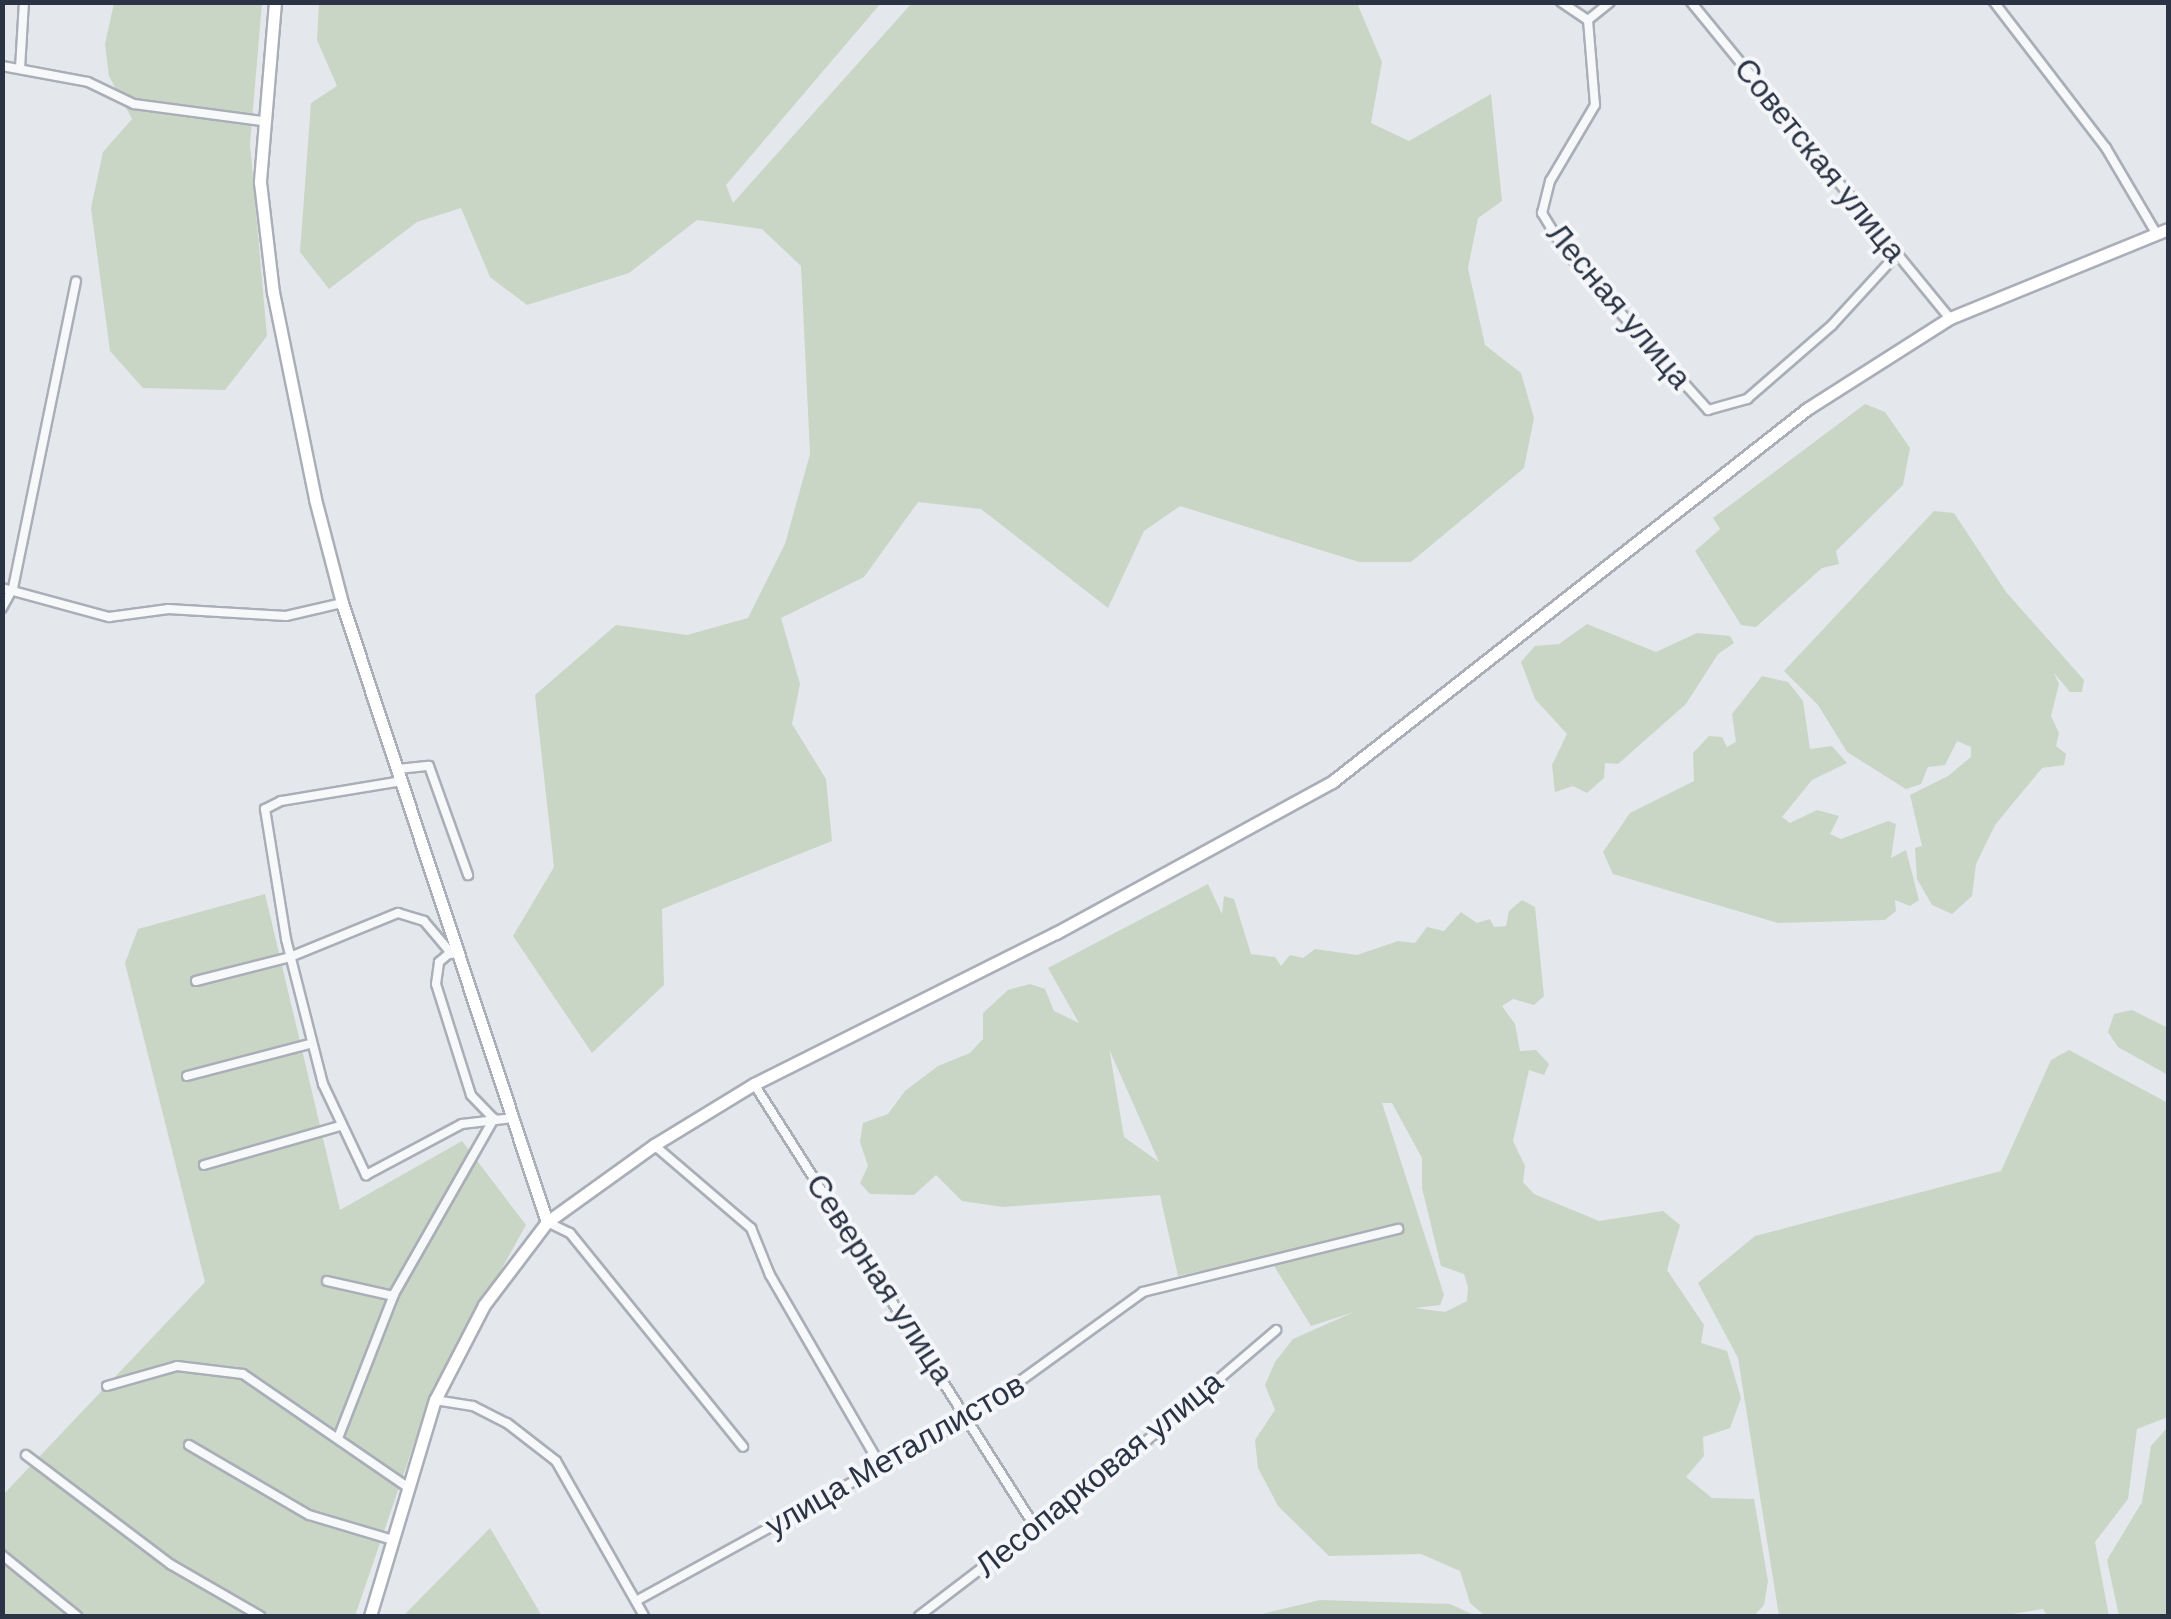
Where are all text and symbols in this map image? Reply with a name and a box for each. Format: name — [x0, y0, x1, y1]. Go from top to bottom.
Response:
street label: Советская улица — [1726, 50, 1914, 270]
street label: Лесная улица — [1539, 215, 1699, 397]
street label: Северная улица — [798, 1167, 962, 1391]
street label: Лесопарковая улица — [968, 1363, 1230, 1585]
street label: улица Металлистов — [759, 1365, 1031, 1545]

